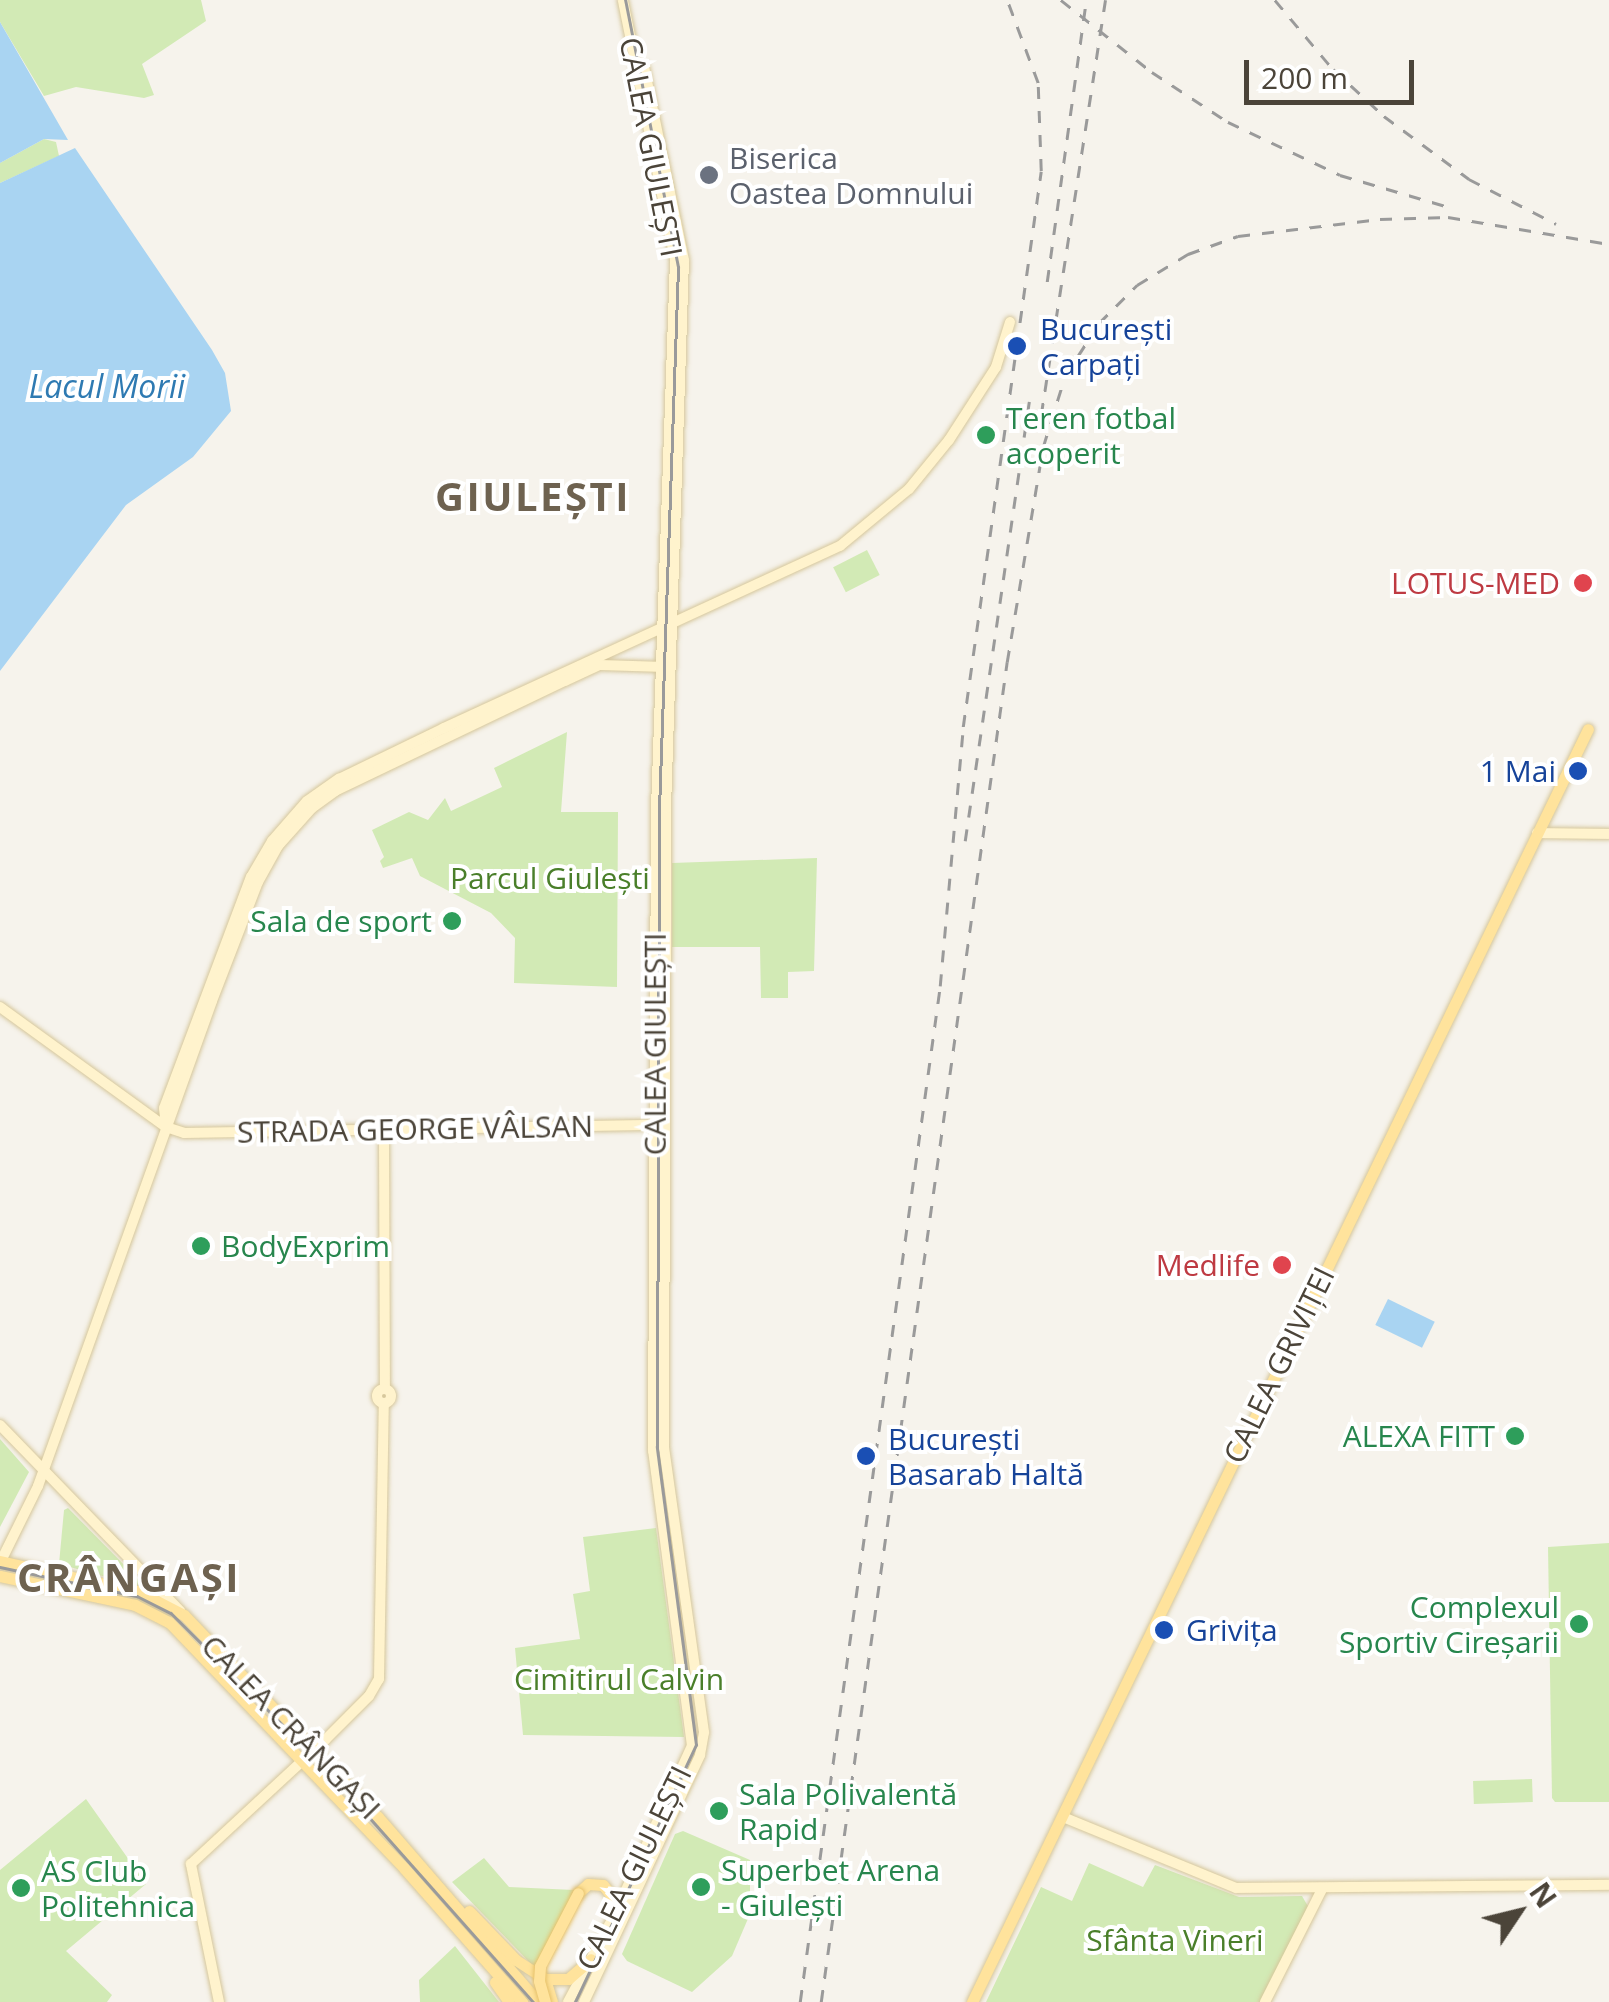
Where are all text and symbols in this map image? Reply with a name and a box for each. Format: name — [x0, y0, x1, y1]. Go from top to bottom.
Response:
street label: CALEA GIULEȘTI — [612, 34, 690, 260]
scale bar — [1249, 40, 1419, 102]
text: 200 m — [1261, 57, 1348, 98]
place label: Biserica Oastea Domnului — [729, 140, 973, 210]
marker: Biserica Oastea Domnului — [698, 164, 720, 186]
place label: București Carpați — [1040, 311, 1172, 382]
marker: București Carpați — [1004, 333, 1030, 359]
water label: Lacul Morii — [29, 367, 185, 405]
place label: Teren fotbal acoperit — [1006, 400, 1176, 470]
marker: Teren fotbal acoperit — [975, 424, 997, 446]
district label: GIULEȘTI — [435, 472, 631, 520]
place label: LOTUS-MED — [1391, 565, 1560, 601]
marker: LOTUS-MED — [1570, 570, 1596, 596]
place label: 1 Mai — [1480, 753, 1556, 789]
marker: 1 Mai — [1565, 758, 1591, 784]
park label: Parcul Giulești — [450, 860, 650, 896]
place label: Sala de sport — [250, 903, 432, 939]
marker: Sala de sport — [441, 910, 463, 932]
street label: CALEA GIULEȘTI — [637, 933, 673, 1155]
street label: STRADA GEORGE VÂLSAN — [237, 1108, 593, 1150]
place label: BodyExprim — [221, 1228, 390, 1264]
marker: BodyExprim — [190, 1235, 212, 1257]
place label: Medlife — [1156, 1247, 1260, 1283]
marker: Medlife — [1269, 1252, 1295, 1278]
street label: CALEA GRIVIȚEI — [1216, 1261, 1342, 1469]
place label: ALEXA FITT — [1343, 1418, 1495, 1454]
place label: București Basarab Haltă — [888, 1421, 1084, 1492]
marker: ALEXA FITT — [1504, 1425, 1526, 1447]
marker: București Basarab Haltă — [853, 1443, 879, 1469]
district label: CRÂNGAȘI — [17, 1553, 241, 1601]
place label: Complexul Sportiv Cireșarii — [1339, 1589, 1559, 1660]
place label: Grivița — [1186, 1612, 1278, 1648]
marker: Complexul Sportiv Cireșarii — [1568, 1613, 1590, 1635]
marker: Grivița — [1151, 1617, 1177, 1643]
street label: CALEA CRÂNGAȘI — [194, 1628, 388, 1826]
park label: Cimitirul Calvin — [514, 1661, 724, 1697]
street label: CALEA GIULEȘTI — [569, 1760, 699, 1976]
place label: Sala Polivalentă Rapid — [739, 1776, 957, 1846]
marker: Sala Polivalentă Rapid — [708, 1800, 730, 1822]
place label: Superbet Arena - Giulești — [721, 1852, 940, 1922]
place label: AS Club Politehnica — [41, 1853, 195, 1924]
north arrow — [1469, 1862, 1569, 1962]
text: N — [1521, 1875, 1566, 1915]
marker: Superbet Arena - Giulești — [690, 1876, 712, 1898]
marker: AS Club Politehnica — [10, 1877, 32, 1899]
park label: Sfânta Vineri — [1086, 1922, 1264, 1958]

